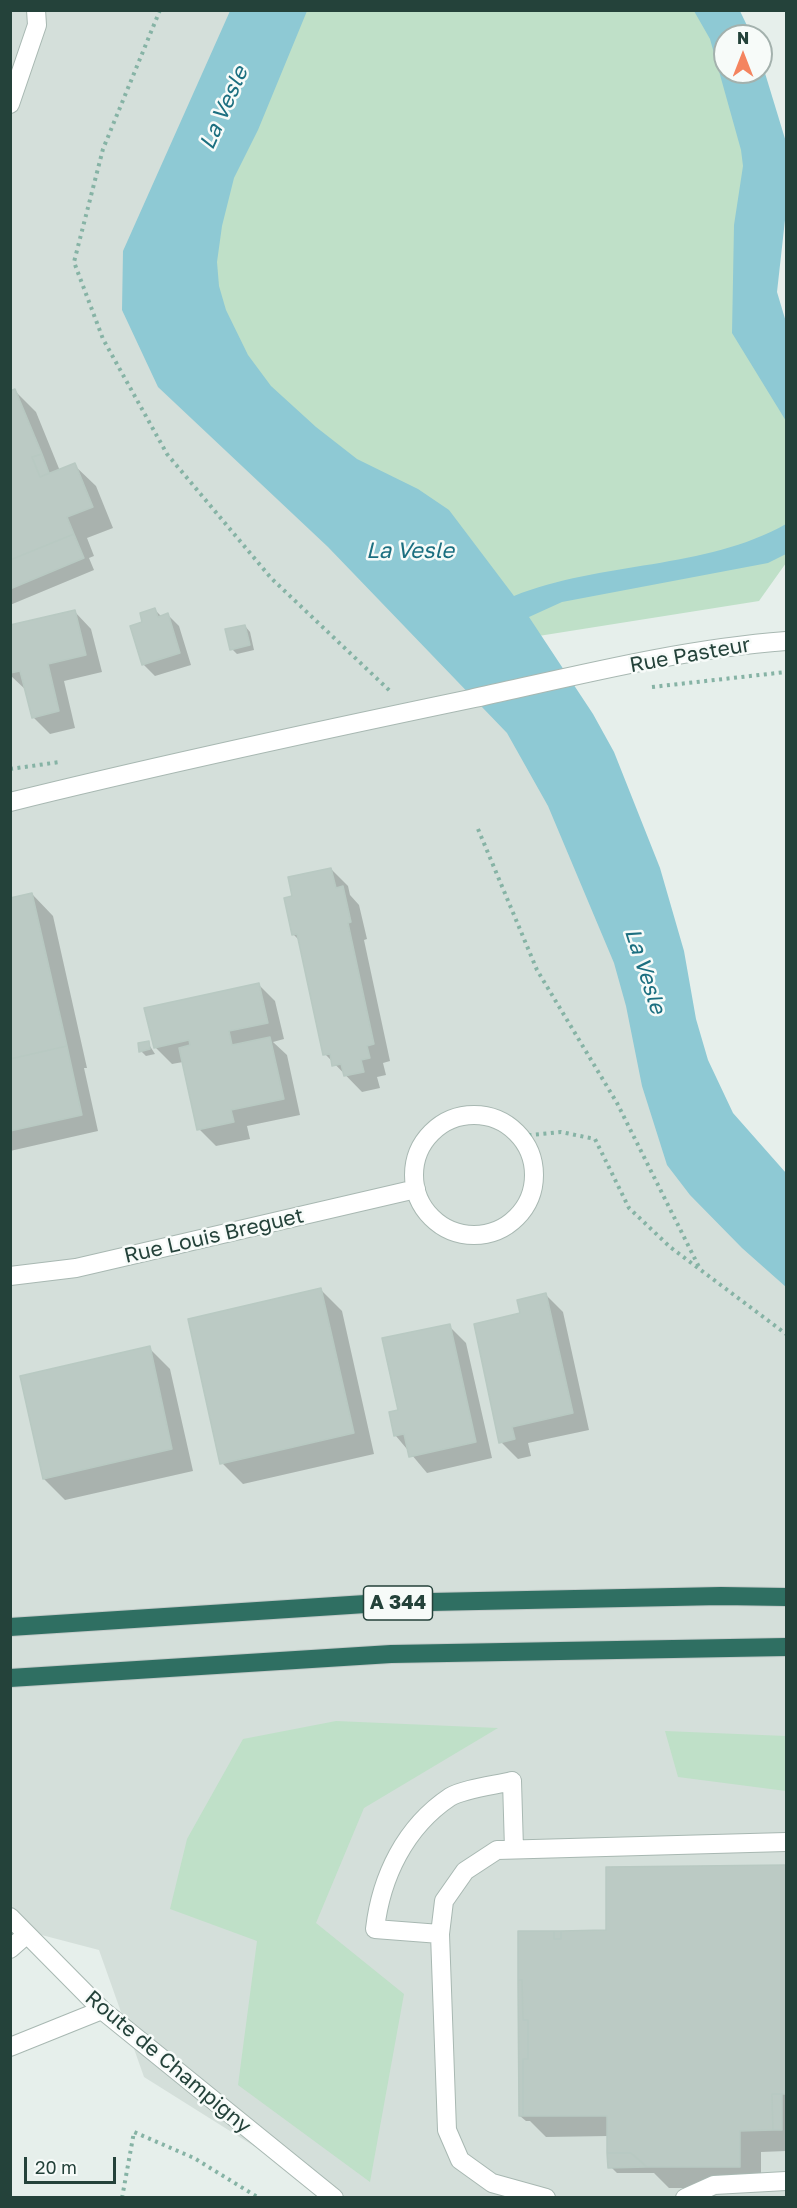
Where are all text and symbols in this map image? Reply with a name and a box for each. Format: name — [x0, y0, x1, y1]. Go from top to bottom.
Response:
north arrow — [713, 24, 773, 84]
text: N — [737, 28, 749, 48]
water label: La Vesle — [194, 62, 254, 154]
water label: La Vesle — [366, 538, 454, 564]
street label: Rue Pasteur — [628, 632, 752, 678]
water label: La Vesle — [619, 925, 671, 1017]
street label: Rue Louis Breguet — [122, 1203, 306, 1269]
road number: A 344 — [364, 1586, 432, 1620]
street label: Route de Champigny — [80, 1985, 256, 2139]
scale bar — [27, 2145, 118, 2183]
text: 20 m — [35, 2156, 77, 2178]

